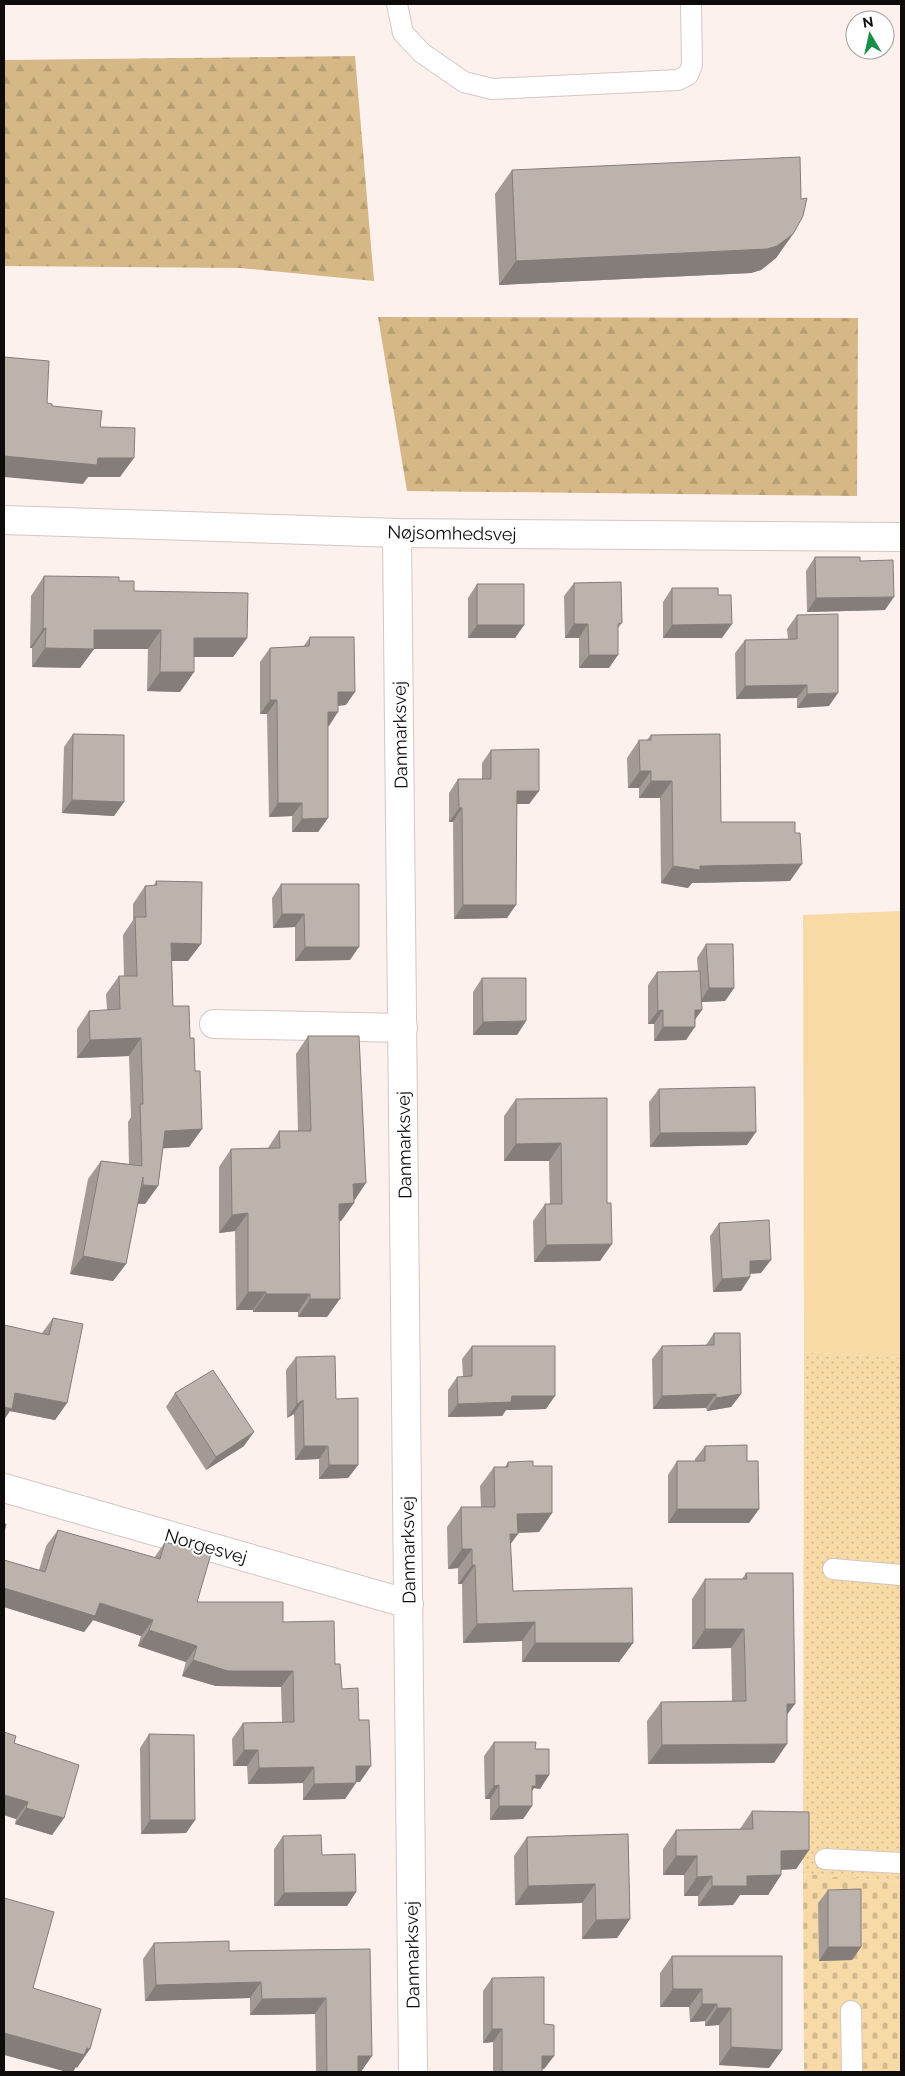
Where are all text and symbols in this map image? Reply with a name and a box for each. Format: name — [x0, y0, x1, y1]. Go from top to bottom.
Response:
north arrow — [845, 10, 895, 60]
text: N — [861, 13, 874, 31]
street label: Nøjsomhedsvej — [387, 521, 517, 545]
street label: Danmarksvej — [389, 681, 411, 789]
street label: Danmarksvej — [393, 1091, 415, 1199]
street label: Danmarksvej — [397, 1496, 419, 1604]
street label: Norgesvej — [162, 1524, 250, 1568]
street label: Danmarksvej — [401, 1901, 423, 2009]

